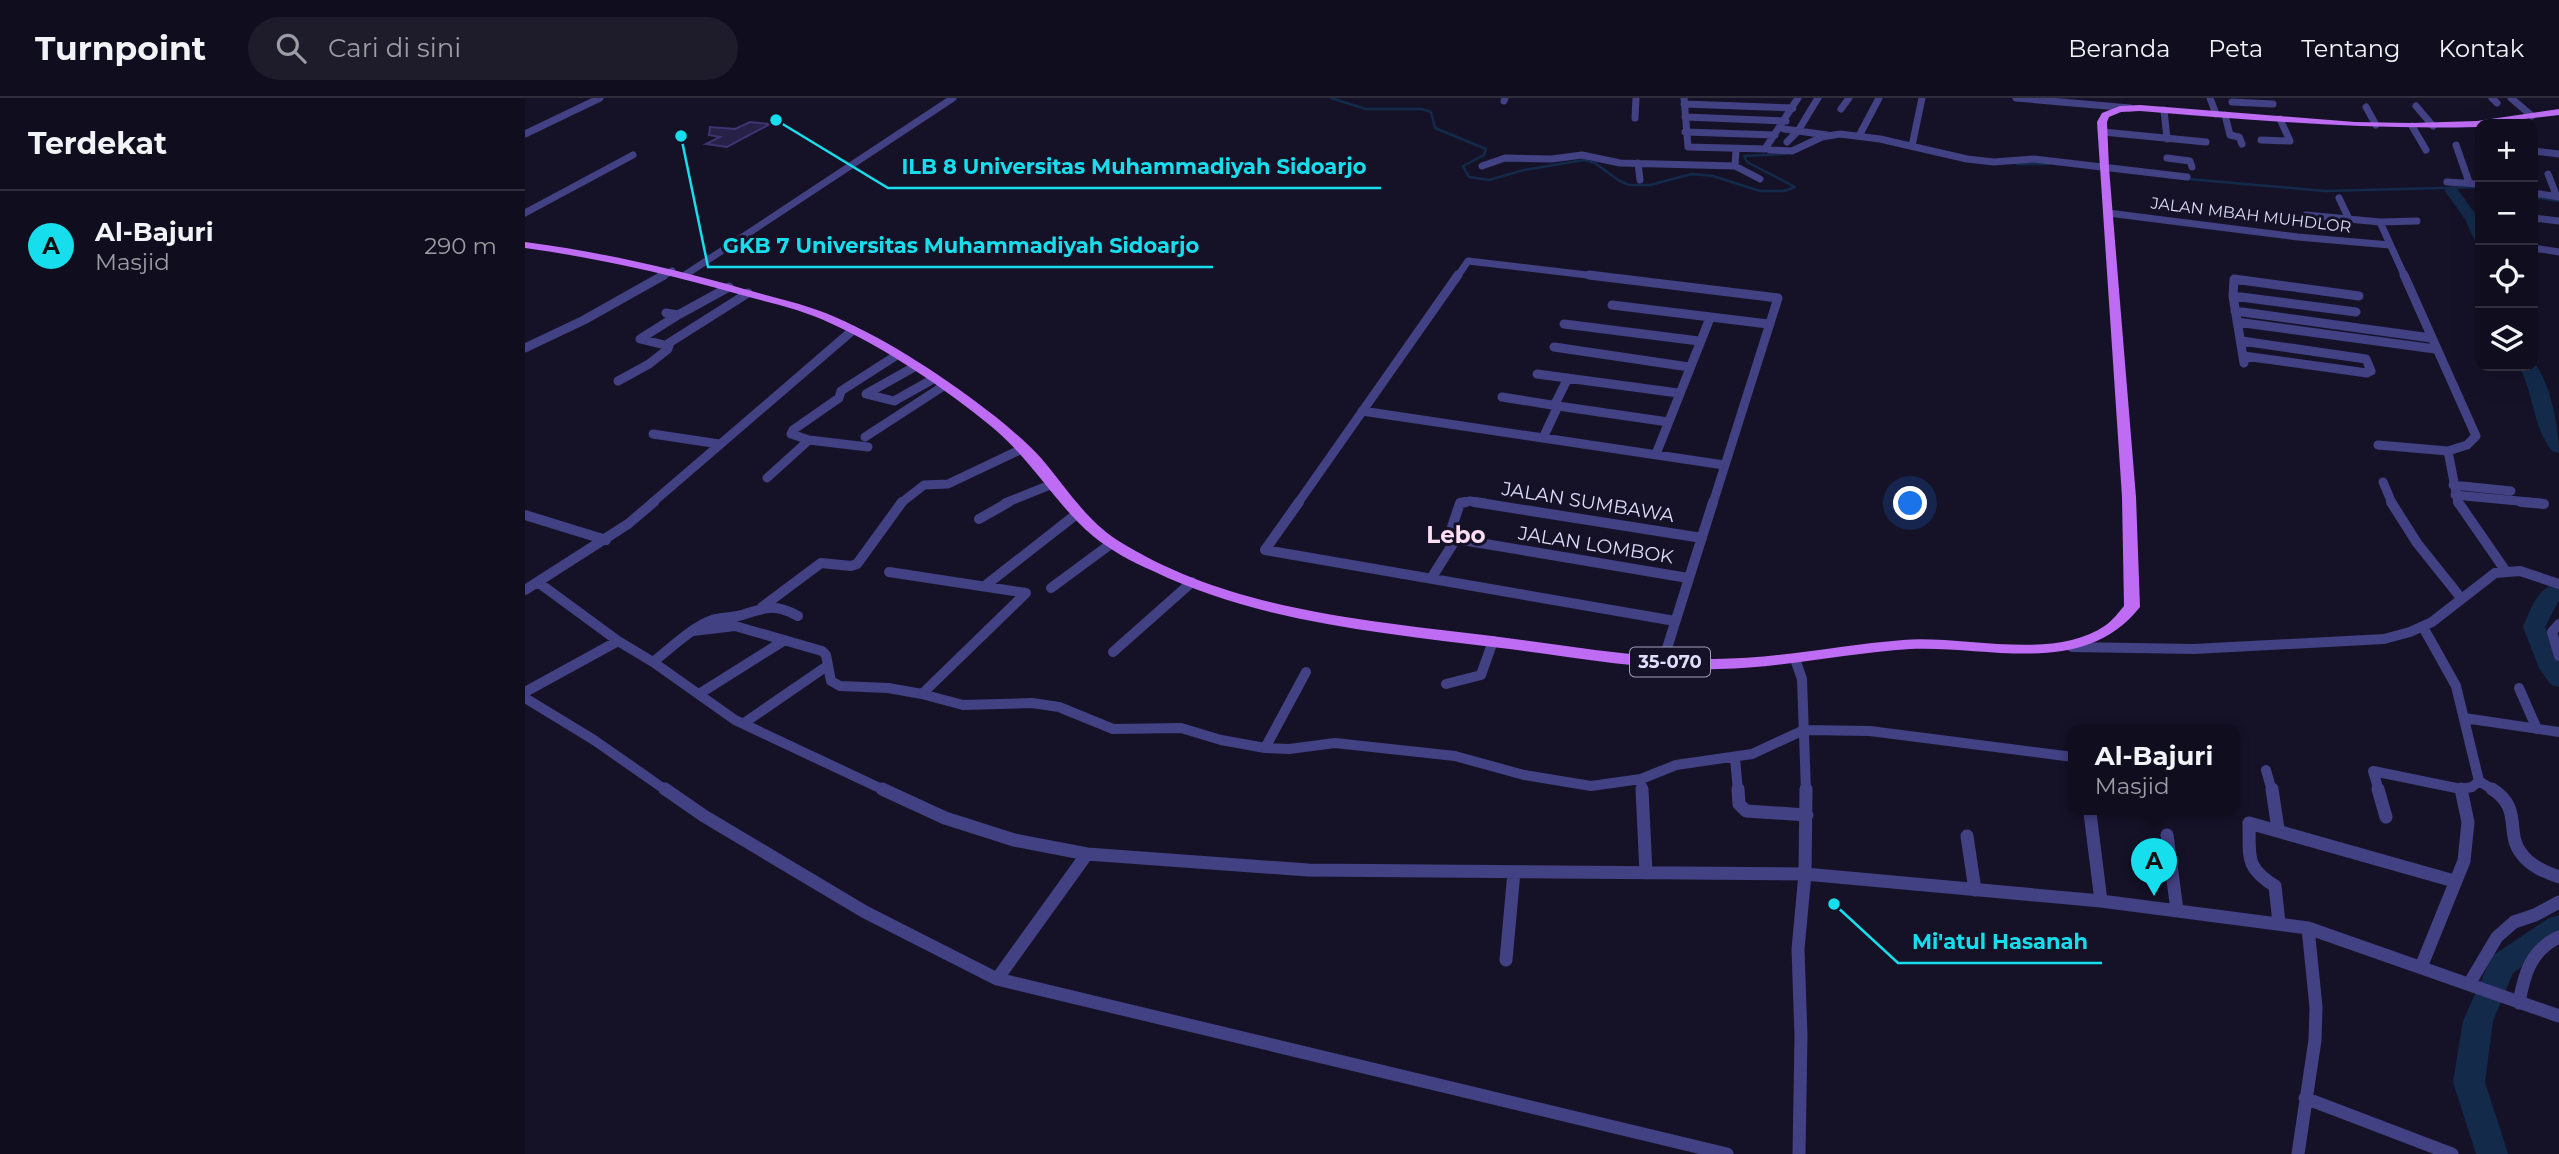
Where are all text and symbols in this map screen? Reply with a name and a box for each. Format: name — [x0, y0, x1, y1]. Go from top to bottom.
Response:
search box — [248, 17, 738, 80]
text: Turnpoint — [35, 28, 206, 68]
icon: search — [272, 29, 310, 67]
text: Cari di sini — [328, 32, 461, 64]
text: Beranda — [2068, 34, 2170, 63]
text: Peta — [2208, 34, 2263, 63]
text: Tentang — [2301, 34, 2400, 63]
text: Kontak — [2438, 34, 2524, 63]
map controls — [2475, 119, 2538, 371]
button: + — [2475, 119, 2538, 182]
text: Terdekat — [28, 125, 167, 162]
callout: ILB 8 Universitas Muhammadiyah Sidoarjo — [888, 146, 1381, 188]
text: ILB 8 Universitas Muhammadiyah Sidoarjo — [901, 154, 1367, 179]
button: − — [2475, 182, 2538, 245]
street label: JALAN MBAH MUHDLOR — [2149, 193, 2352, 237]
text: Al-Bajuri — [95, 216, 214, 248]
callout: GKB 7 Universitas Muhammadiyah Sidoarjo — [708, 225, 1213, 267]
text: A — [42, 232, 60, 260]
text: 290 m — [424, 232, 497, 260]
text: GKB 7 Universitas Muhammadiyah Sidoarjo — [723, 233, 1199, 258]
button: locate — [2475, 245, 2538, 308]
text: Masjid — [95, 248, 170, 276]
button: layers — [2475, 308, 2538, 371]
street label: JALAN SUMBAWA — [1499, 477, 1676, 527]
your location — [1893, 486, 1927, 520]
district label: Lebo — [1426, 521, 1486, 549]
street label: JALAN LOMBOK — [1516, 521, 1676, 569]
road number: 35-070 — [1630, 648, 1710, 676]
popup — [2068, 724, 2240, 815]
text: Al-Bajuri — [2095, 740, 2213, 772]
text: Masjid — [2095, 772, 2170, 800]
pin: A — [2131, 838, 2177, 896]
callout: Mi'atul Hasanah — [1898, 921, 2102, 963]
text: Mi'atul Hasanah — [1912, 929, 2088, 954]

